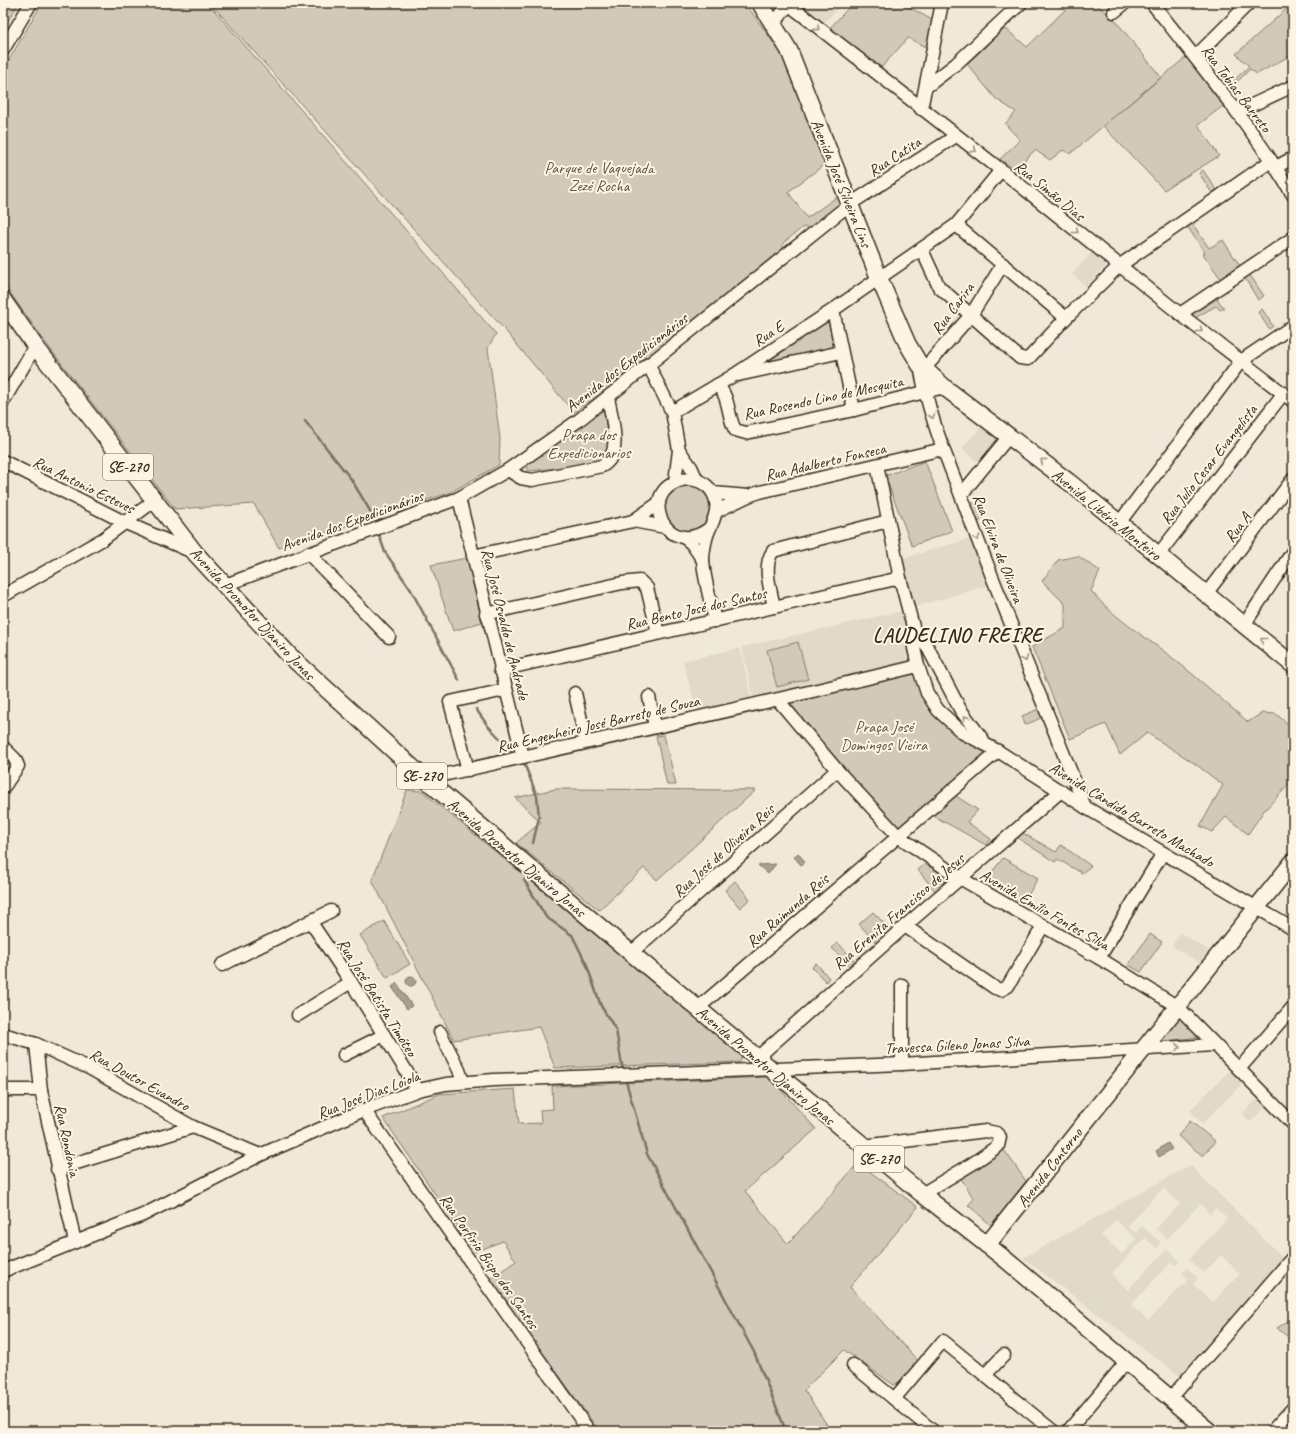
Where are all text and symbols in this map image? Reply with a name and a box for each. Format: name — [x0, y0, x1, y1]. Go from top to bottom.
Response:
one-way arrow — [812, 23, 819, 30]
street label: Rua Tobias Barreto — [1197, 41, 1277, 138]
street label: Avenida José Silveira Lins — [806, 116, 877, 252]
street label: Rua Catita — [864, 132, 926, 181]
one-way arrow — [970, 145, 977, 152]
street label: Rua Simão Dias — [1010, 156, 1090, 226]
park label: Parque de Vaquejada Zezé Rocha — [544, 158, 655, 196]
one-way arrow — [1071, 227, 1079, 234]
street label: Rua Carira — [927, 278, 980, 338]
street label: Avenida dos Expedicionários — [561, 308, 693, 417]
street label: Rua E — [749, 315, 790, 351]
one-way arrow — [1195, 325, 1202, 332]
street label: Rua Rosendo Lino de Mesquita — [742, 371, 906, 425]
street label: Rua Julio Cesar Evangelista — [1156, 400, 1263, 528]
one-way arrow — [928, 413, 936, 420]
park label: Praça dos Expedicionarios — [548, 425, 632, 463]
street label: Rua Adalberto Fonseca — [763, 438, 889, 486]
street label: Rua Antonio Esteves — [30, 452, 139, 519]
road number: SE-270 — [103, 454, 153, 480]
one-way arrow — [1040, 459, 1047, 466]
street label: Avenida Libério Monteiro — [1048, 464, 1166, 566]
street label: Avenida dos Expedicionários — [279, 485, 428, 556]
street label: Rua Elvira de Oliveira — [968, 491, 1029, 607]
street label: Rua A — [1220, 508, 1256, 547]
one-way arrow — [973, 535, 981, 542]
street label: Avenida Promotor Djaniro Jonas — [185, 543, 320, 685]
street label: Rua José Osvaldo de Andrade — [477, 547, 534, 704]
street label: Rua Bento José dos Santos — [624, 583, 770, 635]
district label: LAUDELINO FREIRE — [873, 623, 1045, 648]
one-way arrow — [1260, 638, 1268, 645]
one-way arrow — [1021, 656, 1029, 663]
street label: Rua Engenheiro José Barreto de Souza — [495, 691, 703, 757]
one-way arrow — [963, 715, 971, 722]
park label: Praça José Domingos Vieira — [841, 717, 928, 755]
street label: Avenida Cândido Barreto Machado — [1046, 758, 1219, 873]
road number: SE-270 — [397, 763, 447, 789]
street label: Avenida Promotor Djaniro Jonas — [443, 794, 591, 923]
street label: Rua José de Oliveira Reis — [669, 799, 780, 902]
street label: Rua Erenita Francisco de Jesus — [829, 848, 970, 974]
street label: Avenida Emílio Fontes Silva — [976, 865, 1114, 956]
street label: Rua Raimunda Reis — [742, 869, 834, 952]
street label: Rua José Batista Timóteo — [333, 935, 423, 1062]
street label: Avenida Promotor Djaniro Jonas — [692, 1002, 840, 1131]
street label: Travessa Gileno Jonas Silva — [884, 1031, 1031, 1059]
one-way arrow — [1175, 1043, 1181, 1052]
street label: Rua Doutor Evandro — [86, 1044, 194, 1116]
street label: Rua José Dias Loiola — [314, 1066, 424, 1124]
street label: Rua Rondonia — [50, 1102, 85, 1180]
street label: Avenida Contorno — [1013, 1123, 1088, 1211]
road number: SE-270 — [854, 1146, 904, 1172]
street label: Rua Porfirio Bispo dos Santos — [435, 1190, 544, 1334]

